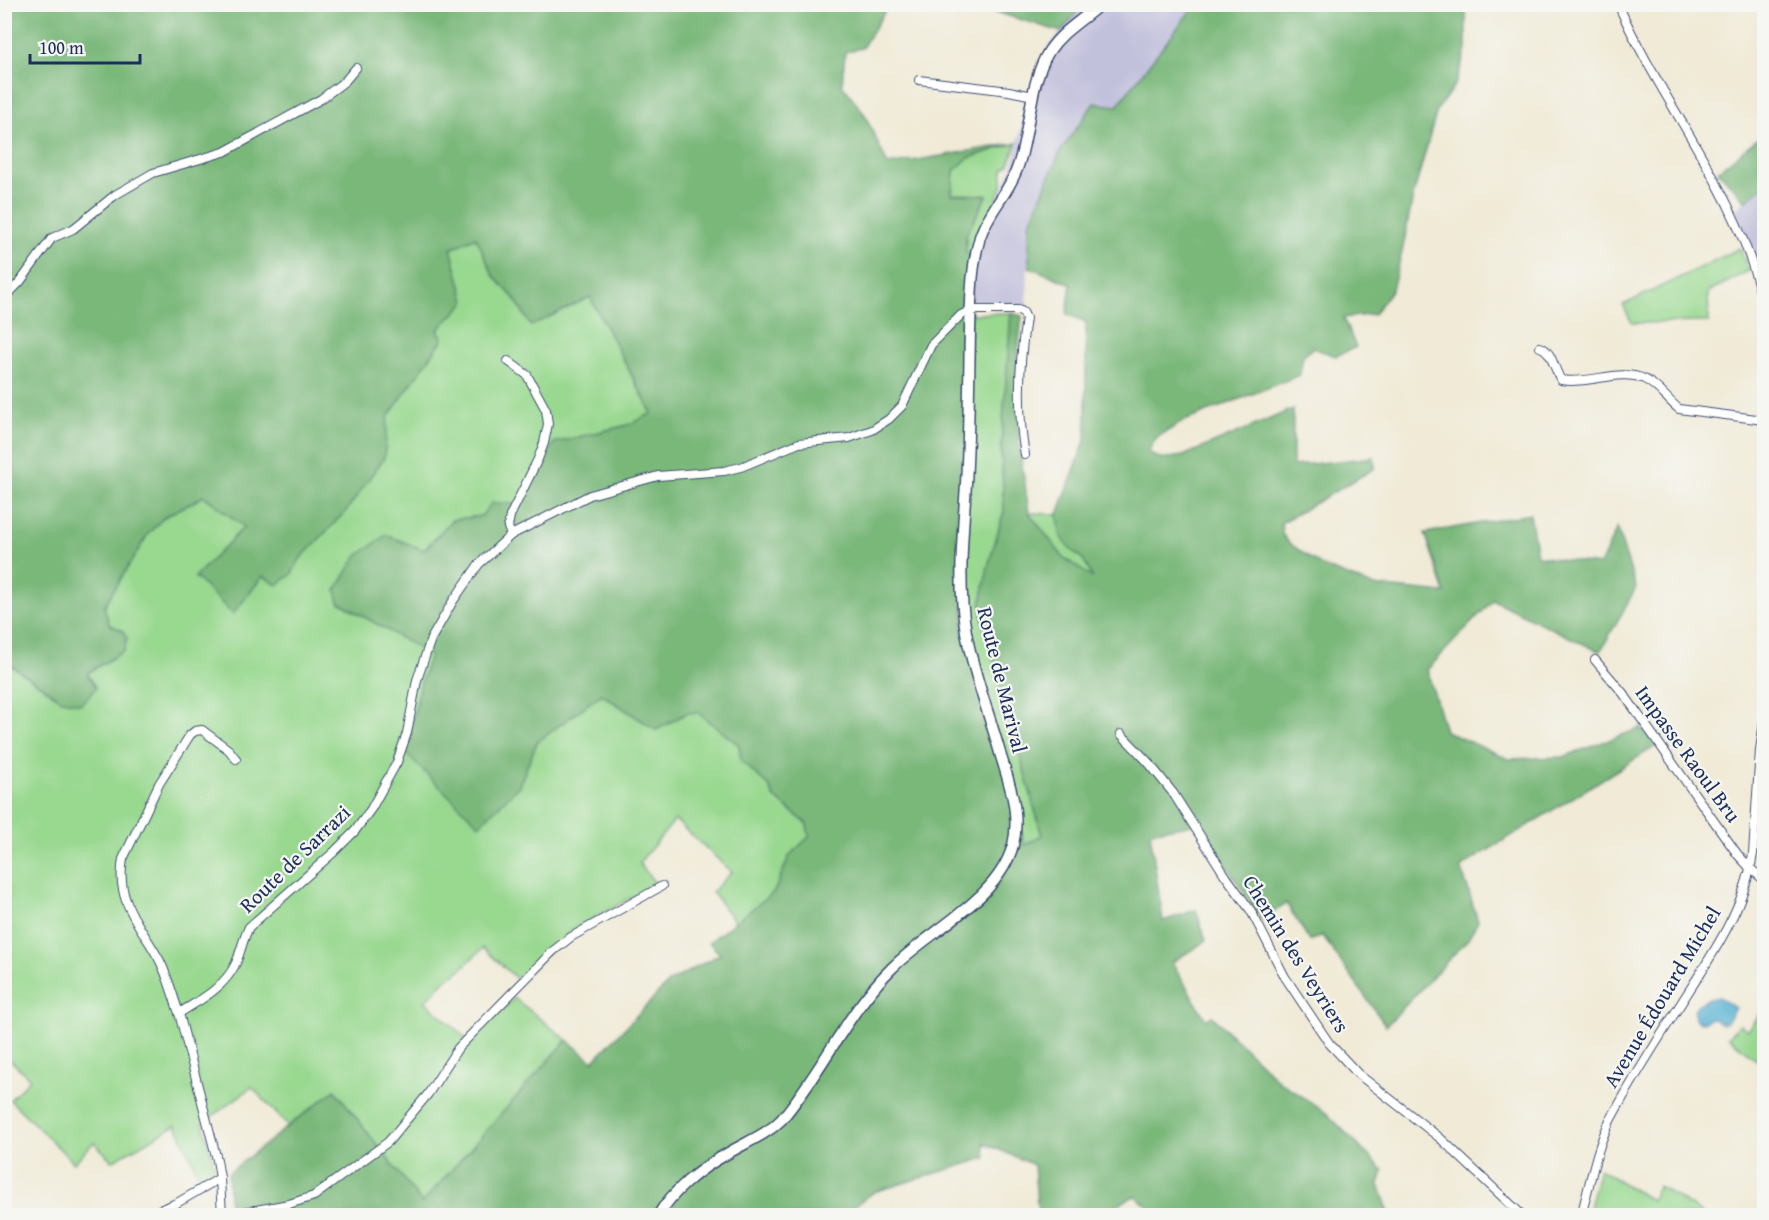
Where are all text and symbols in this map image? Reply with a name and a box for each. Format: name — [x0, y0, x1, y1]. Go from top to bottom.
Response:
scale bar — [30, 27, 140, 65]
text: 100 m — [39, 34, 84, 61]
street label: Route de Marival — [969, 604, 1036, 756]
street label: Impasse Raoul Bru — [1628, 679, 1749, 829]
street label: Route de Sarrazi — [232, 797, 357, 920]
street label: Chemin des Veyriers — [1235, 869, 1357, 1039]
street label: Avenue Édouard Michel — [1595, 900, 1728, 1093]

